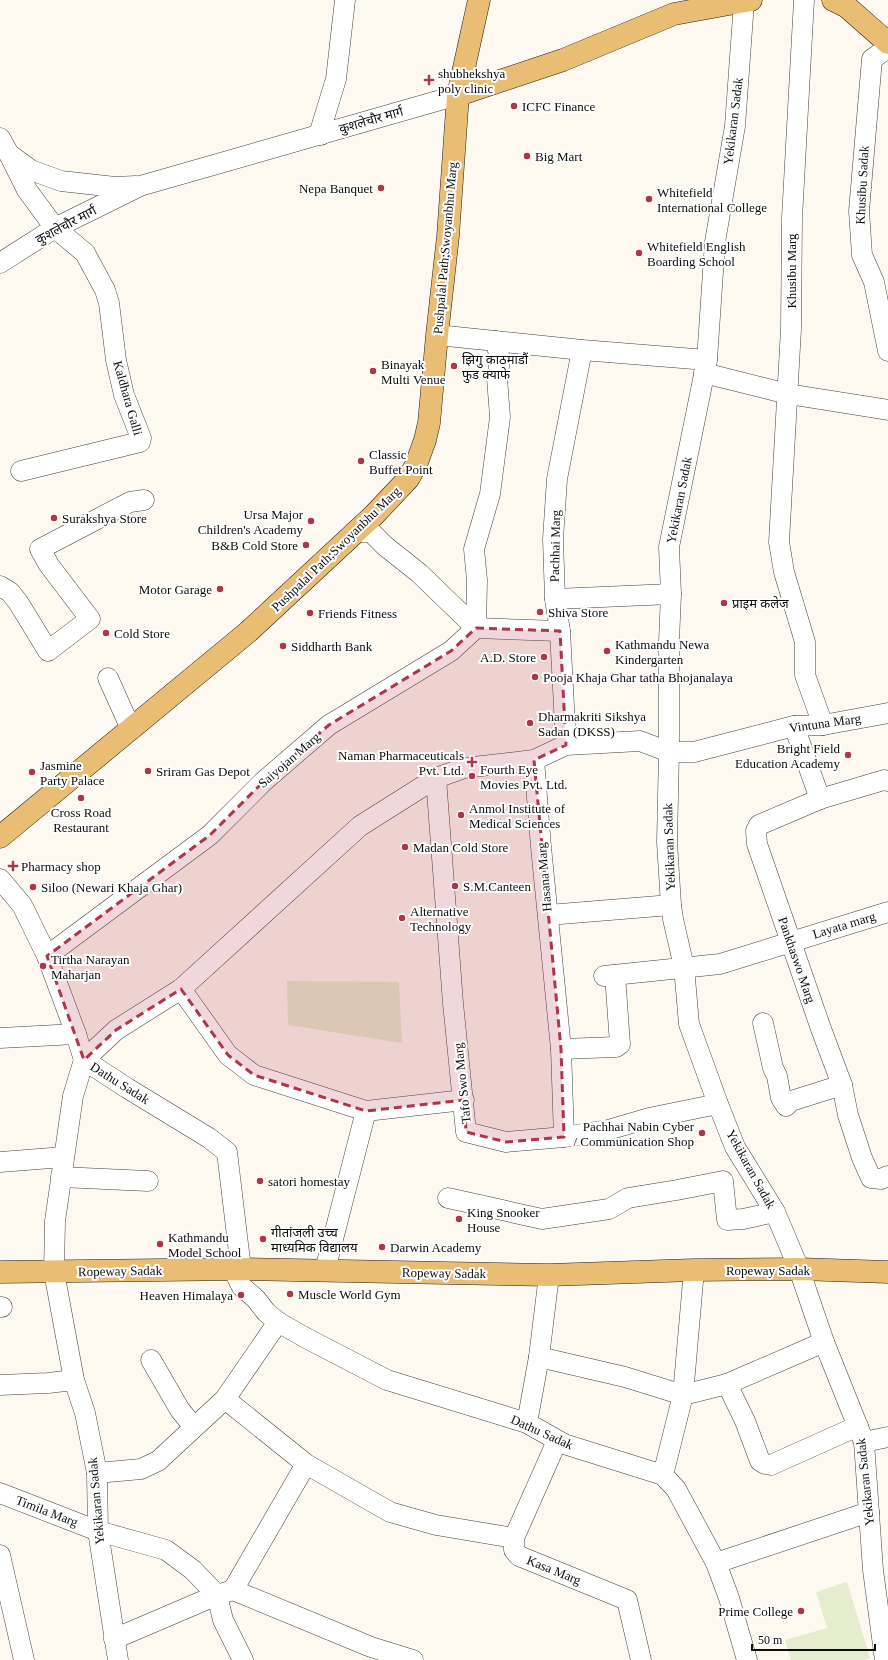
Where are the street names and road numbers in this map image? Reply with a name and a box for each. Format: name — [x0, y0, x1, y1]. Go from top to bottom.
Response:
street label: Yekikaran Sadak — [720, 76, 746, 166]
street label: कुशलेचौर मार्ग — [337, 103, 406, 137]
street label: Khusibu Sadak — [852, 145, 872, 225]
street label: Pushpalal Path;Swoyanbhu Marg — [430, 161, 460, 335]
street label: कुशलेचौर मार्ग — [33, 202, 100, 248]
street label: Khusibu Marg — [784, 233, 799, 309]
street label: Kaldhara Galli — [110, 359, 146, 437]
street label: Yekikaran Sadak — [663, 455, 695, 545]
street label: Pushpalal Path;Swoyanbhu Marg — [269, 483, 404, 615]
street label: Pachhai Marg — [547, 509, 563, 582]
street label: Vintuna Marg — [788, 710, 862, 735]
street label: Saiyojan Marg — [255, 729, 323, 791]
street label: Yekikaran Sadak — [660, 802, 678, 891]
street label: Hasana Marg — [533, 841, 554, 912]
street label: Layata marg — [811, 908, 878, 942]
street label: Pankhaswo Marg — [775, 915, 819, 1006]
street label: Tafo Swo Marg — [450, 1041, 474, 1124]
street label: Dathu Sadak — [88, 1059, 153, 1107]
street label: Yekikaran Sadak — [723, 1127, 779, 1211]
street label: Ropeway Sadak — [78, 1263, 163, 1279]
street label: Ropeway Sadak — [726, 1263, 811, 1278]
street label: Ropeway Sadak — [402, 1265, 487, 1281]
street label: Dathu Sadak — [508, 1412, 576, 1453]
street label: Yekikaran Sadak — [853, 1437, 877, 1526]
street label: Yekikaran Sadak — [85, 1456, 107, 1545]
street label: Timila Marg — [14, 1492, 81, 1530]
street label: Kasa Marg — [525, 1552, 584, 1588]

